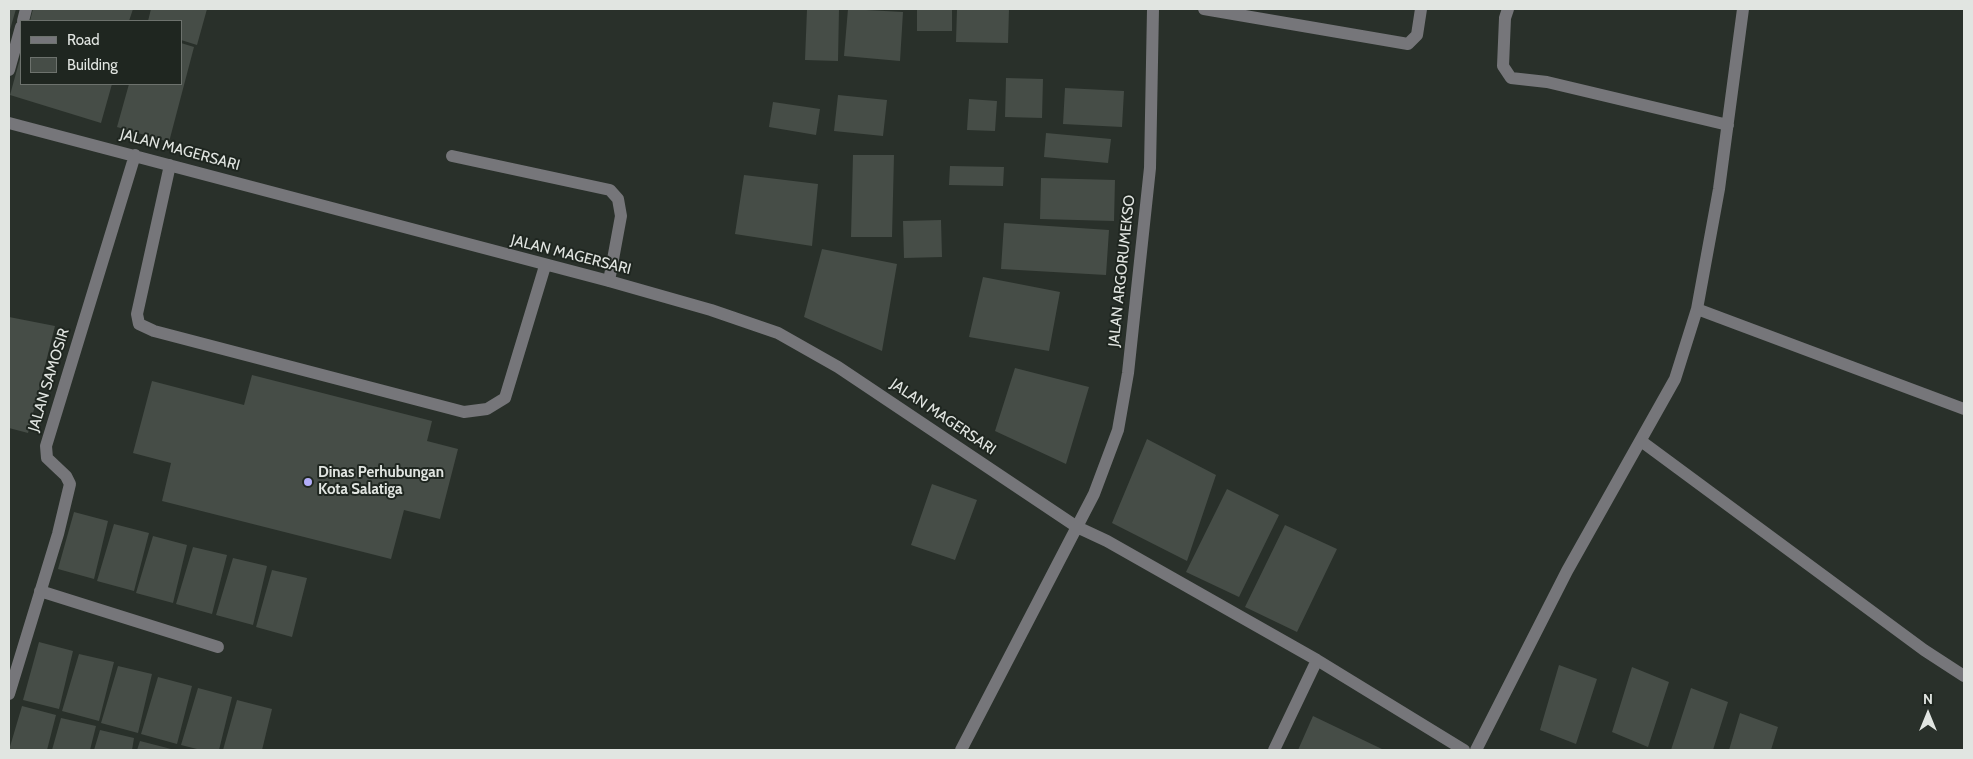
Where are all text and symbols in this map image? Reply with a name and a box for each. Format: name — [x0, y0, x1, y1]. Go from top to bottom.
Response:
legend — [20, 20, 182, 85]
text: Road — [67, 31, 100, 49]
text: Building — [67, 56, 118, 74]
street label: JALAN MAGERSARI — [118, 125, 242, 175]
street label: JALAN ARGORUMEKSO — [1105, 194, 1139, 348]
street label: JALAN MAGERSARI — [509, 231, 633, 279]
street label: JALAN SAMOSIR — [25, 326, 73, 434]
street label: JALAN MAGERSARI — [887, 375, 999, 459]
place label: Dinas Perhubungan Kota Salatiga — [318, 464, 444, 499]
marker: Dinas Perhubungan Kota Salatiga — [302, 476, 314, 488]
north arrow — [1903, 689, 1953, 739]
text: N — [1923, 690, 1933, 708]

